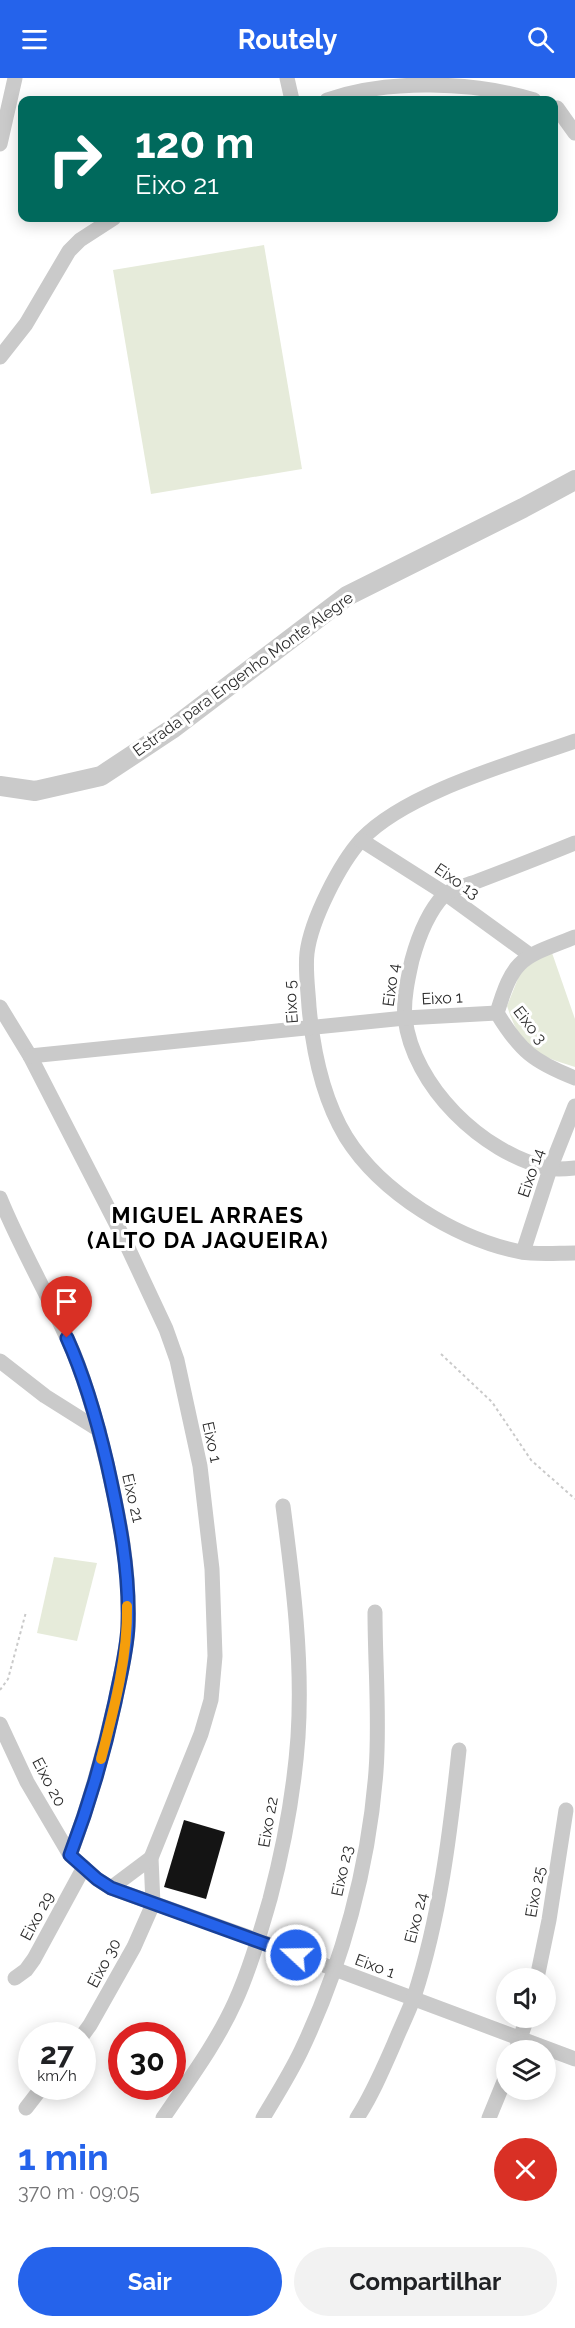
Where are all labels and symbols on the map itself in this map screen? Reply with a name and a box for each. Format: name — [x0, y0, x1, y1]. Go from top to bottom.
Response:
street label: Estrada para Engenho Monte Alegre — [129, 588, 357, 760]
street label: Eixo 13 — [431, 859, 483, 903]
street label: Eixo 4 — [379, 962, 403, 1008]
street label: Eixo 5 — [280, 979, 302, 1024]
street label: Eixo 1 — [421, 987, 463, 1009]
street label: Eixo 3 — [509, 1002, 551, 1048]
street label: Eixo 14 — [514, 1146, 548, 1200]
district label: MIGUEL ARRAES (ALTO DA JAQUEIRA) — [87, 1202, 329, 1253]
pin — [41, 1276, 92, 1338]
street label: Eixo 1 — [198, 1420, 226, 1464]
street label: Eixo 21 — [118, 1472, 148, 1524]
street label: Eixo 20 — [28, 1754, 70, 1810]
street label: Eixo 22 — [254, 1795, 282, 1849]
street label: Eixo 23 — [327, 1844, 357, 1898]
street label: Eixo 25 — [521, 1865, 549, 1919]
street label: Eixo 29 — [16, 1888, 58, 1944]
street label: Eixo 24 — [401, 1890, 432, 1945]
position arrow — [264, 1923, 328, 1987]
street label: Eixo 30 — [83, 1935, 125, 1991]
street label: Eixo 1 — [352, 1950, 398, 1982]
speed limit sign: 30 — [108, 2022, 186, 2100]

